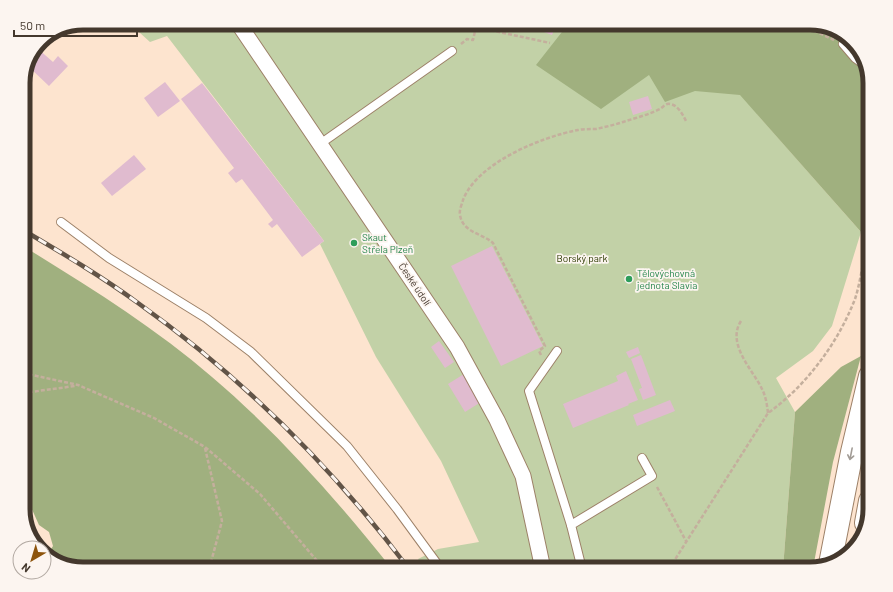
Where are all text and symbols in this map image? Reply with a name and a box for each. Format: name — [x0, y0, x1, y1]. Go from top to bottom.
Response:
scale bar — [14, 12, 137, 38]
text: 50 m — [20, 18, 45, 32]
place label: Skaut Střela Plzeň — [362, 231, 413, 255]
marker: Skaut Střela Plzeň — [349, 238, 359, 248]
park label: Borský park — [556, 252, 608, 264]
street label: České údolí — [396, 260, 434, 308]
place label: Tělovýchovná jednota Slavia — [636, 267, 697, 291]
marker: Tělovýchovná jednota Slavia — [624, 274, 634, 284]
one-way arrow — [847, 448, 855, 461]
north arrow — [12, 540, 52, 580]
text: N — [19, 561, 32, 576]

